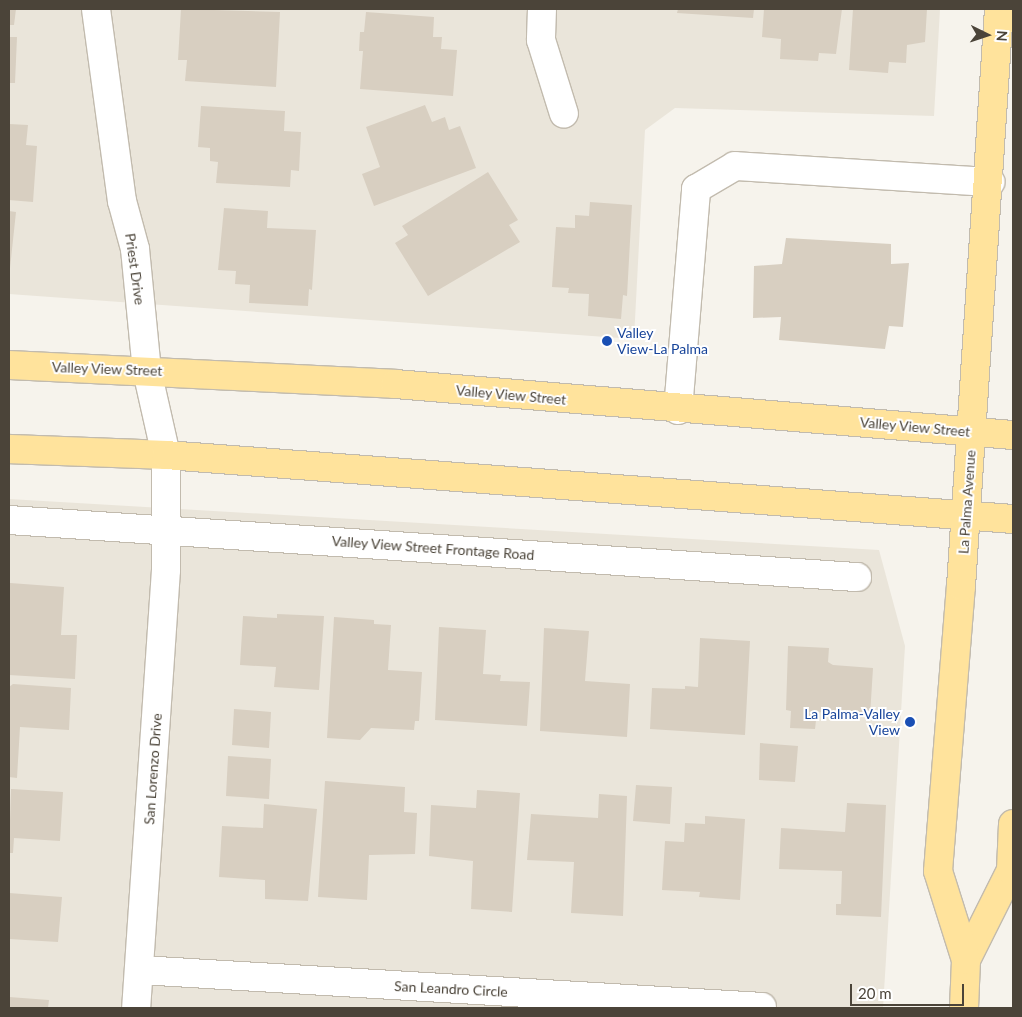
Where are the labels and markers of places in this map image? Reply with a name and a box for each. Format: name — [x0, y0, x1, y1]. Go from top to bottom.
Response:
place label: Valley View-La Palma — [617, 325, 708, 358]
marker: Valley View-La Palma — [601, 335, 613, 347]
place label: La Palma-Valley View — [804, 706, 900, 739]
marker: La Palma-Valley View — [904, 716, 916, 728]

